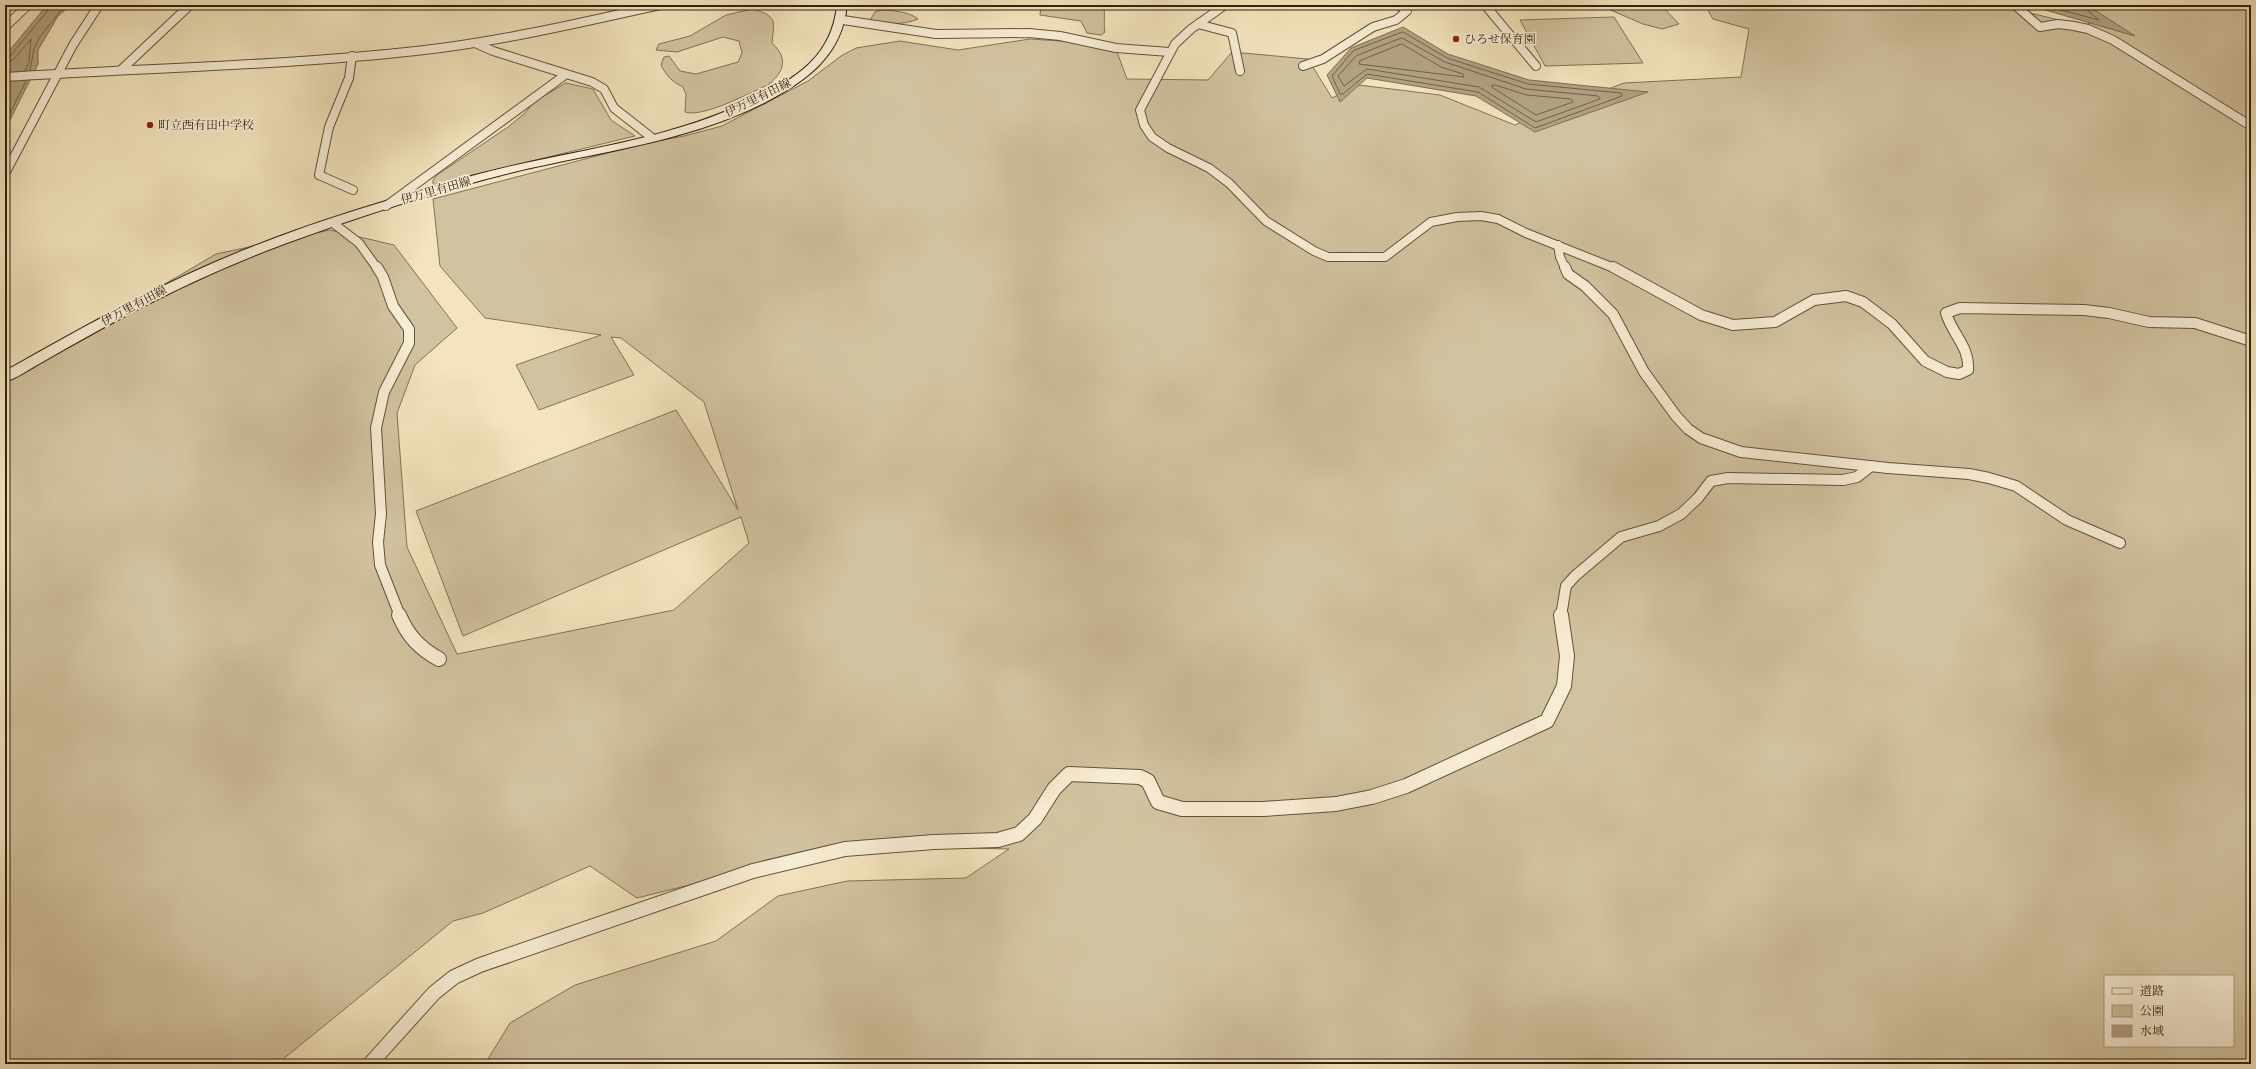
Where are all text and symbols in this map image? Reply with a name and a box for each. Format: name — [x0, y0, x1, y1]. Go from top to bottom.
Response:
place label: ひろせ保育園 — [1464, 32, 1536, 47]
marker: ひろせ保育園 — [1451, 34, 1461, 44]
street label: 伊万里有田線 — [722, 75, 794, 121]
place label: 町立西有田中学校 — [158, 118, 254, 133]
marker: 町立西有田中学校 — [145, 120, 155, 130]
street label: 伊万里有田線 — [399, 174, 473, 208]
street label: 伊万里有田線 — [99, 282, 169, 330]
legend — [2104, 975, 2234, 1047]
text: 道路 — [2140, 984, 2164, 999]
text: 公園 — [2140, 1004, 2164, 1019]
text: 水域 — [2140, 1024, 2164, 1039]

